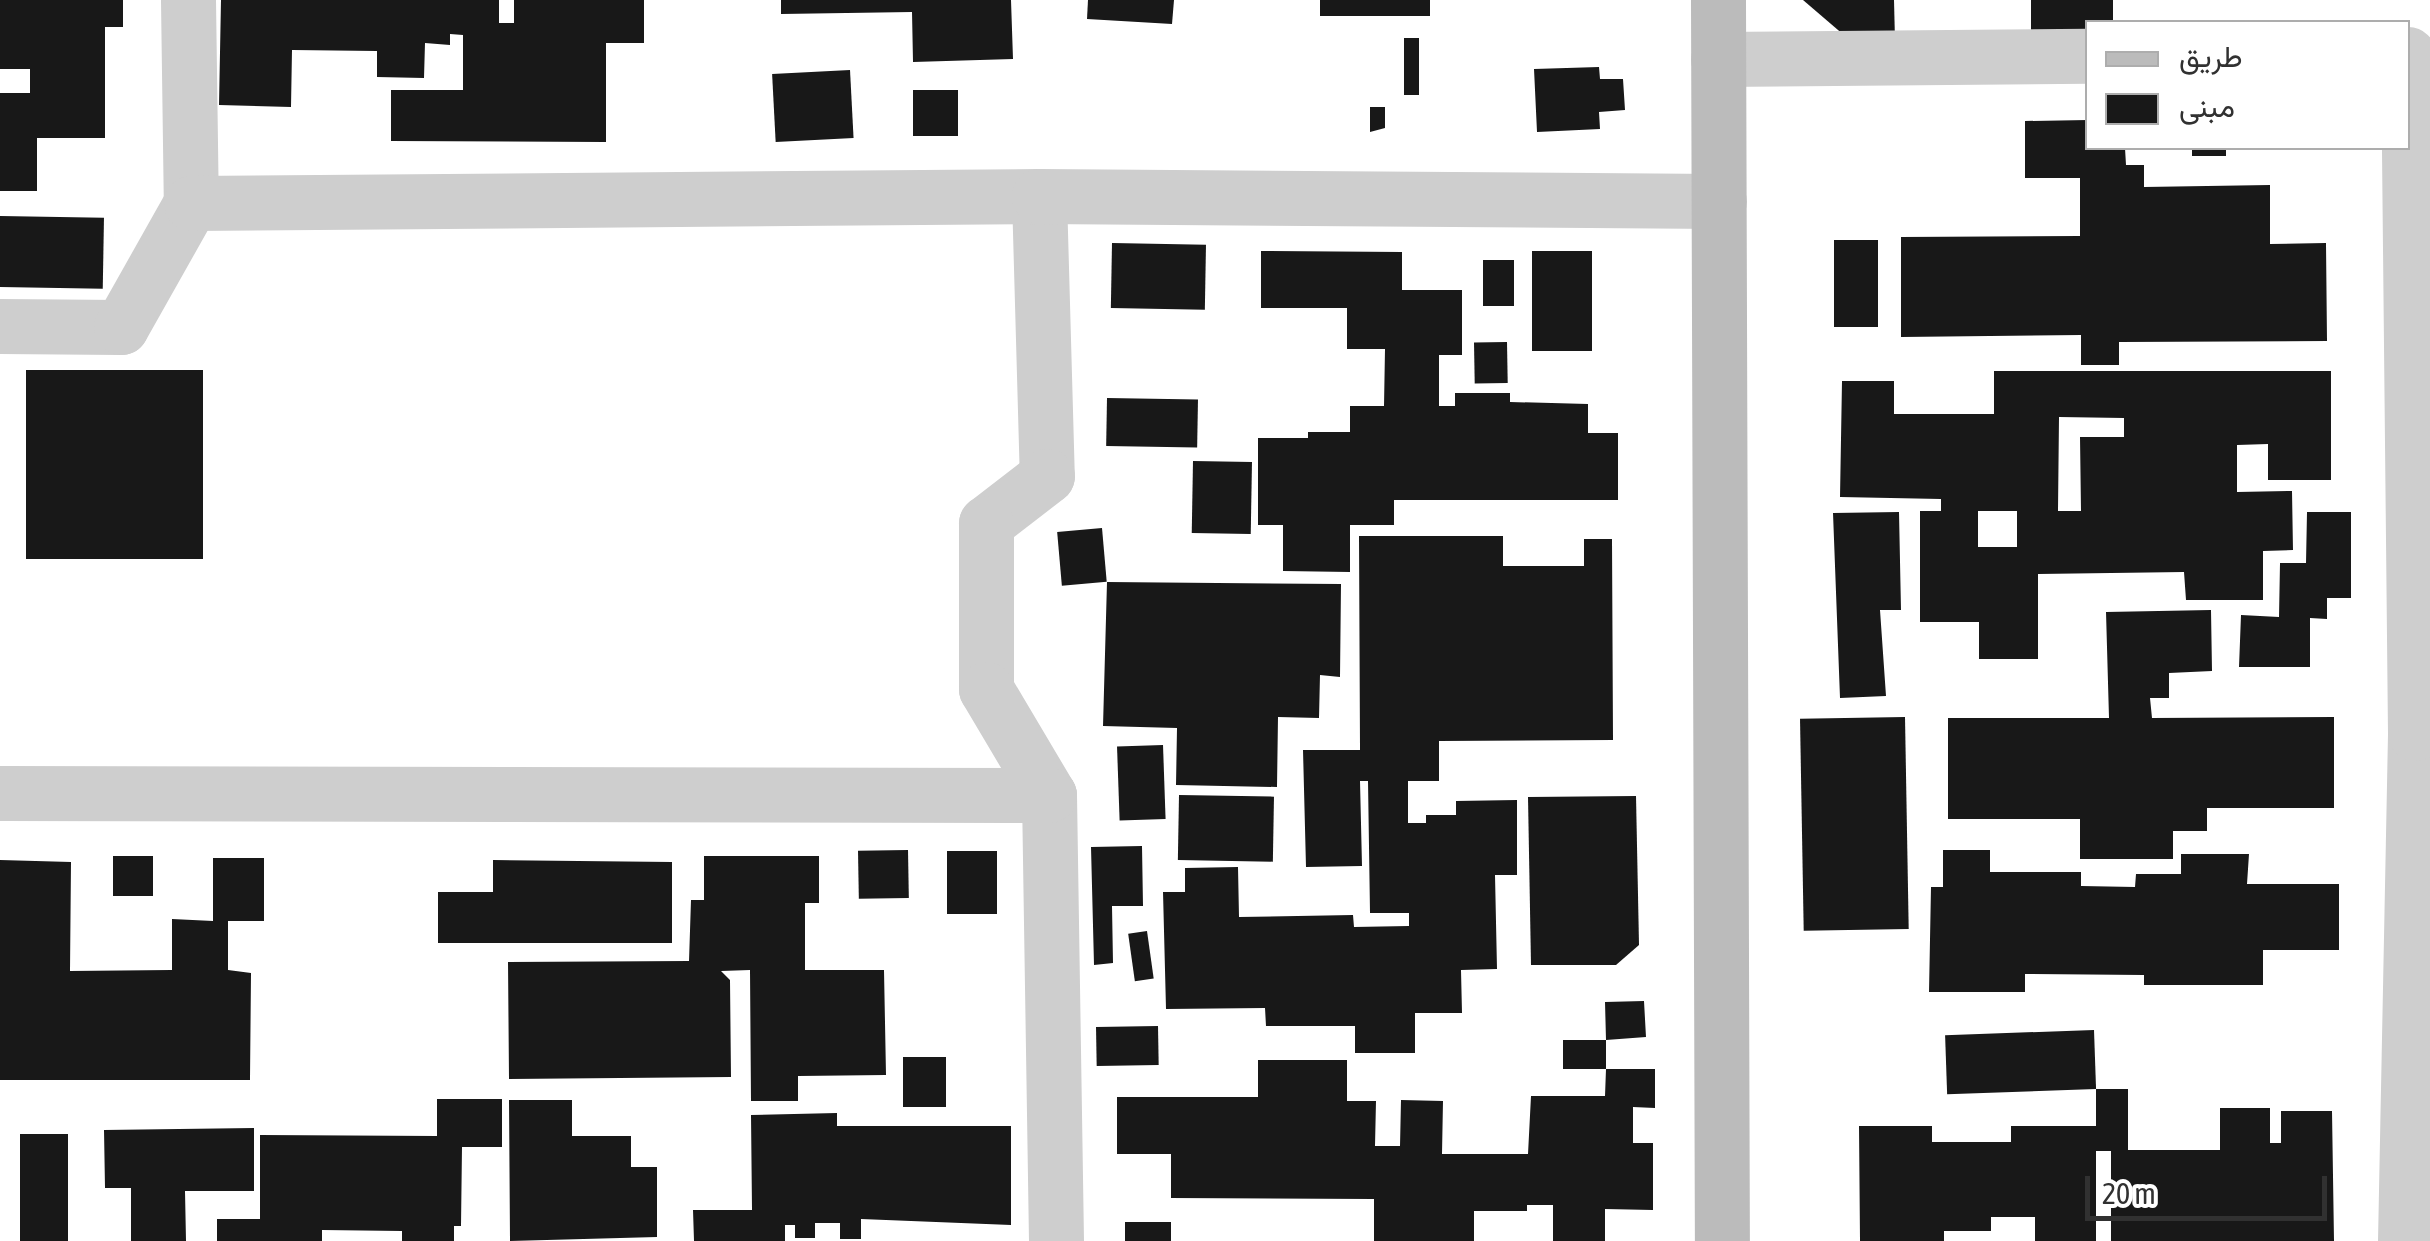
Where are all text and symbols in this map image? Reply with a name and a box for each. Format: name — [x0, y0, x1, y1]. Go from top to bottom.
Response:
legend — [2085, 20, 2410, 150]
text: طريق — [2179, 39, 2243, 73]
text: مبنى — [2179, 89, 2235, 123]
scale bar — [2090, 1156, 2332, 1218]
text: 20 m — [2102, 1176, 2156, 1210]

